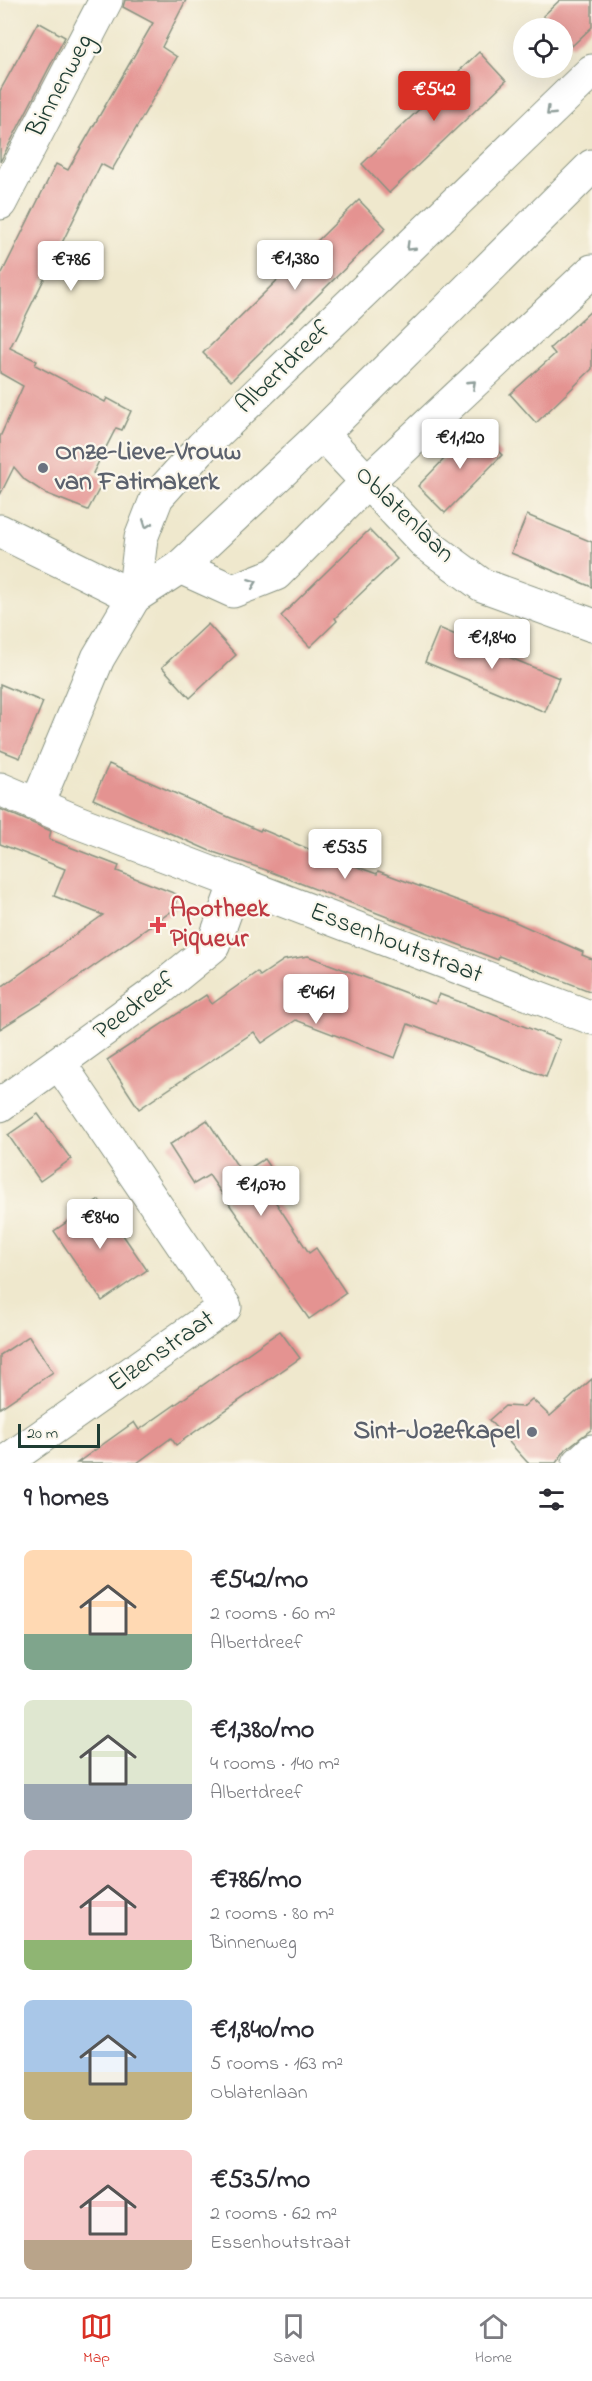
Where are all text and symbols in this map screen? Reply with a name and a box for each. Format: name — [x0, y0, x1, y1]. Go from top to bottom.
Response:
map controls — [513, 18, 573, 78]
button: locate — [513, 18, 573, 78]
street label: Binnenweg — [17, 27, 104, 146]
pin: €542 — [398, 71, 470, 122]
text: €542 — [412, 76, 456, 105]
one-way arrow — [546, 104, 557, 115]
pin: €1,380 — [246, 240, 344, 291]
one-way arrow — [406, 240, 416, 251]
pin: €786 — [35, 241, 107, 292]
text: €1,380 — [271, 245, 319, 274]
text: €786 — [52, 246, 90, 275]
street label: Albertdreef — [227, 312, 341, 424]
one-way arrow — [465, 380, 475, 391]
pin: €1,120 — [411, 419, 509, 470]
text: €1,120 — [436, 424, 484, 453]
place label: Onze-Lieve-Vrouw van Fatimakerk — [54, 434, 241, 502]
street label: Oblatenlaan — [345, 457, 463, 573]
marker: Onze-Lieve-Vrouw van Fatimakerk — [36, 461, 50, 475]
one-way arrow — [142, 517, 154, 528]
one-way arrow — [247, 578, 258, 590]
pin: €1,840 — [443, 619, 541, 670]
text: €1,840 — [468, 624, 516, 653]
pin: €535 — [309, 829, 381, 880]
text: €535 — [322, 834, 368, 863]
place label: Apotheek Piqueur — [170, 891, 270, 959]
street label: Essenhoutstraat — [304, 893, 488, 995]
marker: Apotheek Piqueur — [151, 918, 165, 932]
street label: Peedreef — [86, 963, 185, 1051]
pin: €461 — [280, 974, 352, 1025]
text: €461 — [297, 979, 335, 1008]
pin: €1,070 — [212, 1166, 310, 1217]
text: €1,070 — [236, 1171, 286, 1200]
pin: €840 — [64, 1199, 136, 1250]
text: €840 — [81, 1204, 119, 1233]
street label: Elzenstraat — [101, 1301, 223, 1403]
place label: Sint-Jozefkapel — [354, 1413, 520, 1451]
scale bar — [18, 1421, 100, 1448]
text: 20 m — [27, 1422, 58, 1446]
marker: Sint-Jozefkapel — [525, 1425, 539, 1439]
text: 9 homes — [24, 1480, 109, 1518]
icon: filters — [535, 1483, 568, 1516]
text: €542/mo — [210, 1562, 308, 1600]
icon: home — [72, 1574, 144, 1646]
text: 2 rooms · 60 m² — [210, 1600, 336, 1629]
text: Albertdreef — [210, 1629, 303, 1658]
text: €1,380/mo — [210, 1712, 314, 1750]
icon: home — [72, 1724, 144, 1796]
text: 4 rooms · 140 m² — [210, 1750, 340, 1779]
text: Albertdreef — [210, 1779, 303, 1808]
text: €786/mo — [210, 1862, 302, 1900]
icon: home — [72, 1874, 144, 1946]
text: 2 rooms · 80 m² — [210, 1900, 335, 1929]
text: Binnenweg — [210, 1929, 297, 1958]
text: €1,840/mo — [210, 2012, 314, 2050]
icon: home — [72, 2024, 144, 2096]
text: 5 rooms · 163 m² — [210, 2050, 343, 2079]
text: Oblatenlaan — [210, 2079, 308, 2108]
text: €535/mo — [210, 2162, 310, 2200]
icon: home — [72, 2174, 144, 2246]
text: 2 rooms · 62 m² — [210, 2200, 337, 2229]
text: Essenhoutstraat — [210, 2229, 351, 2258]
tab: Map — [80, 2310, 113, 2370]
tab: Saved — [273, 2310, 315, 2370]
tab: Home — [475, 2310, 512, 2370]

